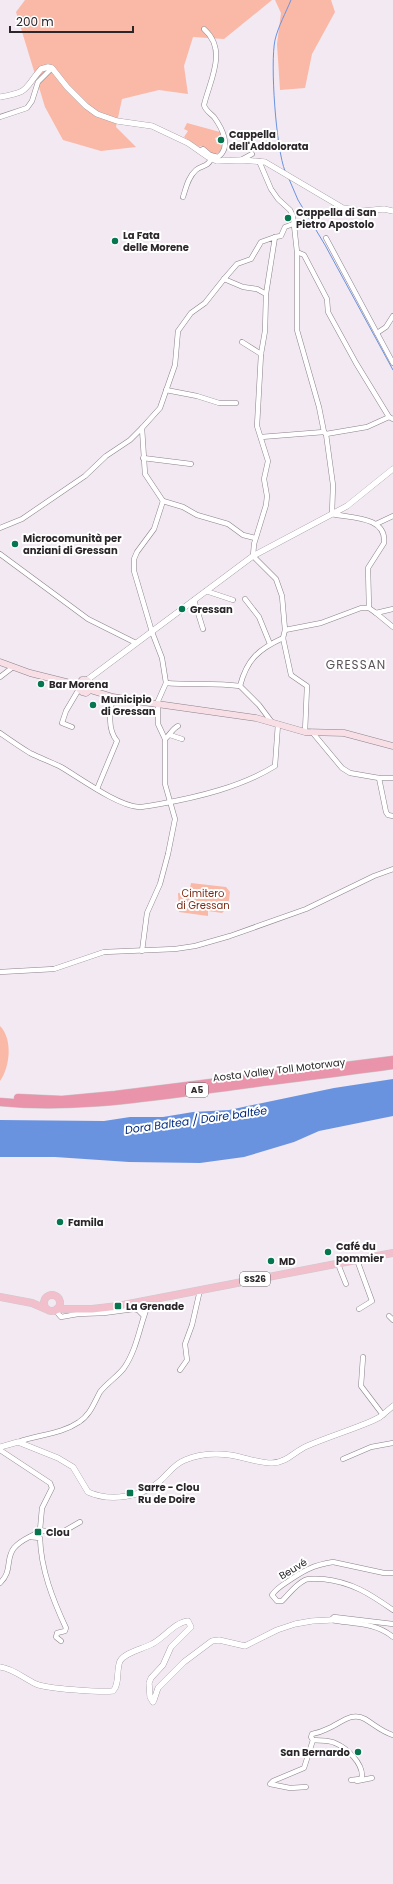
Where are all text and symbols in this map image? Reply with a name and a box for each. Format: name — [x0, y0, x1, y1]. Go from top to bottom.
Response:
scale bar — [10, 8, 133, 34]
text: 200 m — [16, 13, 54, 30]
place label: Cappella dell'Addolorata — [229, 127, 309, 154]
marker: Cappella dell'Addolorata — [216, 135, 226, 145]
place label: Cappella di San Pietro Apostolo — [296, 205, 377, 232]
marker: Cappella di San Pietro Apostolo — [283, 213, 293, 223]
place label: La Fata delle Morene — [123, 228, 189, 255]
marker: La Fata delle Morene — [110, 236, 120, 246]
place label: Microcomunità per anziani di Gressan — [23, 531, 122, 558]
marker: Microcomunità per anziani di Gressan — [10, 539, 20, 549]
place label: Gressan — [190, 602, 233, 617]
marker: Gressan — [177, 604, 187, 614]
district label: GRESSAN — [326, 656, 386, 673]
place label: Bar Morena — [49, 677, 109, 692]
marker: Bar Morena — [36, 679, 46, 689]
place label: Municipio di Gressan — [101, 692, 156, 719]
marker: Municipio di Gressan — [88, 700, 98, 710]
park label: Cimitero di Gressan — [176, 886, 230, 913]
street label: Aosta Valley Toll Motorway — [212, 1054, 346, 1086]
road number: A5 — [186, 1083, 208, 1097]
water label: Dora Baltea / Doire baltée — [124, 1102, 268, 1138]
place label: Famila — [68, 1215, 104, 1230]
marker: Famila — [55, 1217, 65, 1227]
place label: Café du pommier — [336, 1239, 384, 1266]
marker: Café du pommier — [323, 1247, 333, 1257]
place label: MD — [279, 1254, 295, 1269]
marker: MD — [266, 1256, 276, 1266]
road number: SS26 — [240, 1272, 270, 1286]
place label: La Grenade — [126, 1299, 184, 1314]
marker: La Grenade — [113, 1301, 123, 1311]
place label: Sarre - Clou Ru de Doire — [138, 1480, 200, 1507]
marker: Sarre - Clou Ru de Doire — [125, 1488, 135, 1498]
place label: Clou — [46, 1525, 70, 1540]
marker: Clou — [33, 1527, 43, 1537]
street label: Beuvé — [276, 1555, 310, 1583]
place label: San Bernardo — [280, 1745, 351, 1760]
marker: San Bernardo — [353, 1747, 363, 1757]

